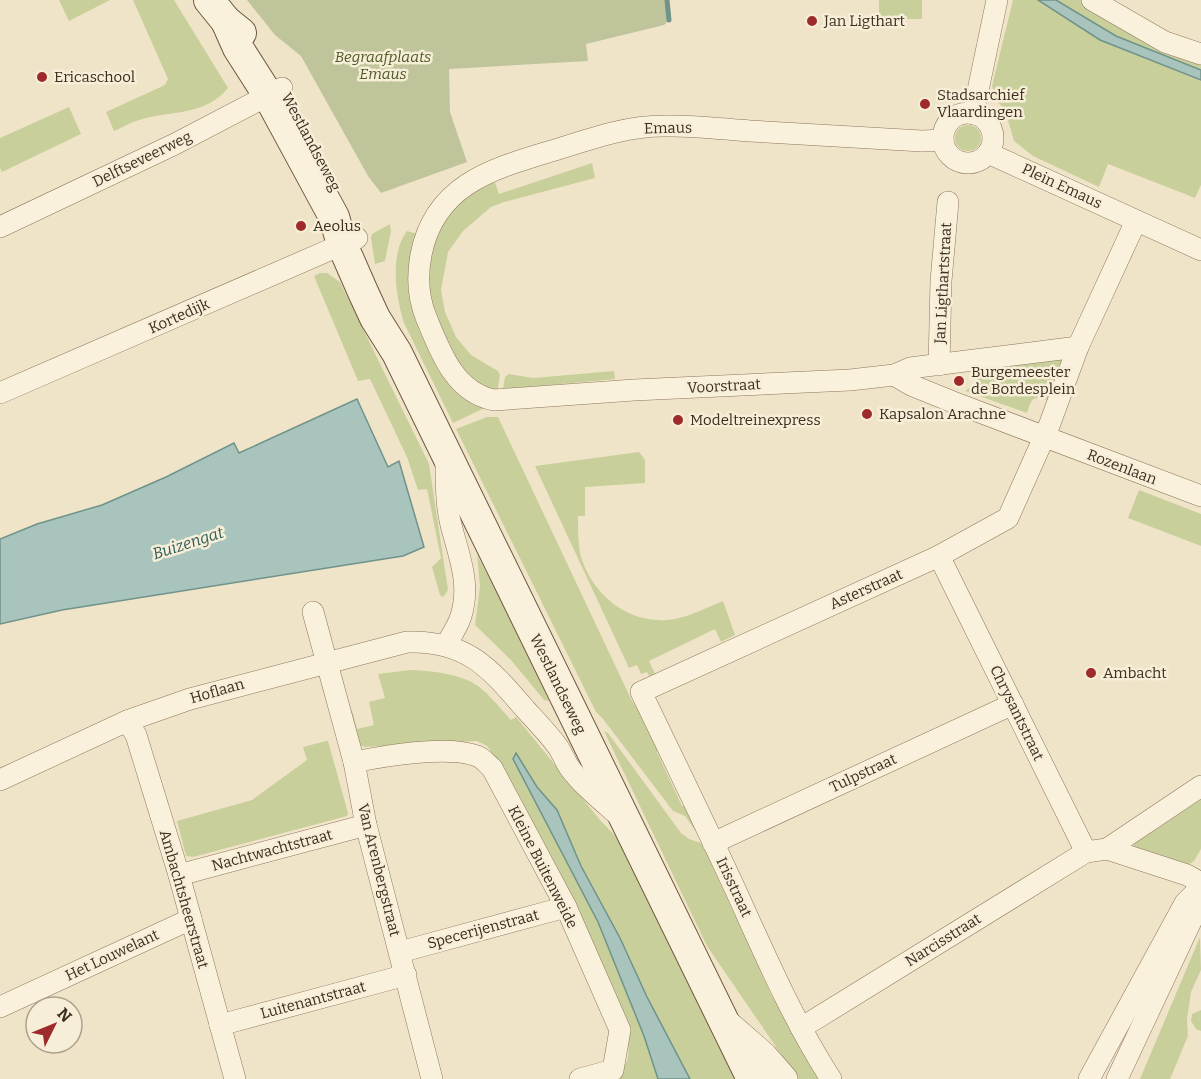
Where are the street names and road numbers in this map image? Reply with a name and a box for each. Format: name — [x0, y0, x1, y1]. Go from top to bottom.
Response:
street label: Westlandseweg — [277, 90, 345, 194]
street label: Emaus — [644, 119, 692, 137]
street label: Delftseveerweg — [90, 127, 194, 191]
street label: Plein Emaus — [1019, 160, 1105, 212]
street label: Jan Ligthartstraat — [931, 221, 955, 345]
street label: Kortedijk — [146, 294, 213, 337]
street label: Voorstraat — [687, 375, 762, 397]
street label: Rozenlaan — [1085, 445, 1160, 489]
street label: Asterstraat — [827, 565, 906, 613]
street label: Westlandseweg — [526, 631, 590, 737]
street label: Chrysantstraat — [986, 662, 1048, 764]
street label: Hoflaan — [188, 675, 247, 707]
street label: Tulpstraat — [827, 749, 900, 796]
street label: Van Arenbergstraat — [354, 802, 404, 939]
street label: Kleine Buitenweide — [504, 803, 582, 931]
street label: Nachtwachtstraat — [210, 825, 335, 875]
street label: Ambachtsheerstraat — [156, 828, 213, 971]
street label: Irisstraat — [712, 854, 756, 920]
street label: Specerijenstraat — [425, 905, 541, 953]
street label: Narcisstraat — [902, 909, 985, 970]
street label: Het Louwelant — [62, 925, 162, 985]
street label: Luitenantstraat — [258, 977, 368, 1023]

